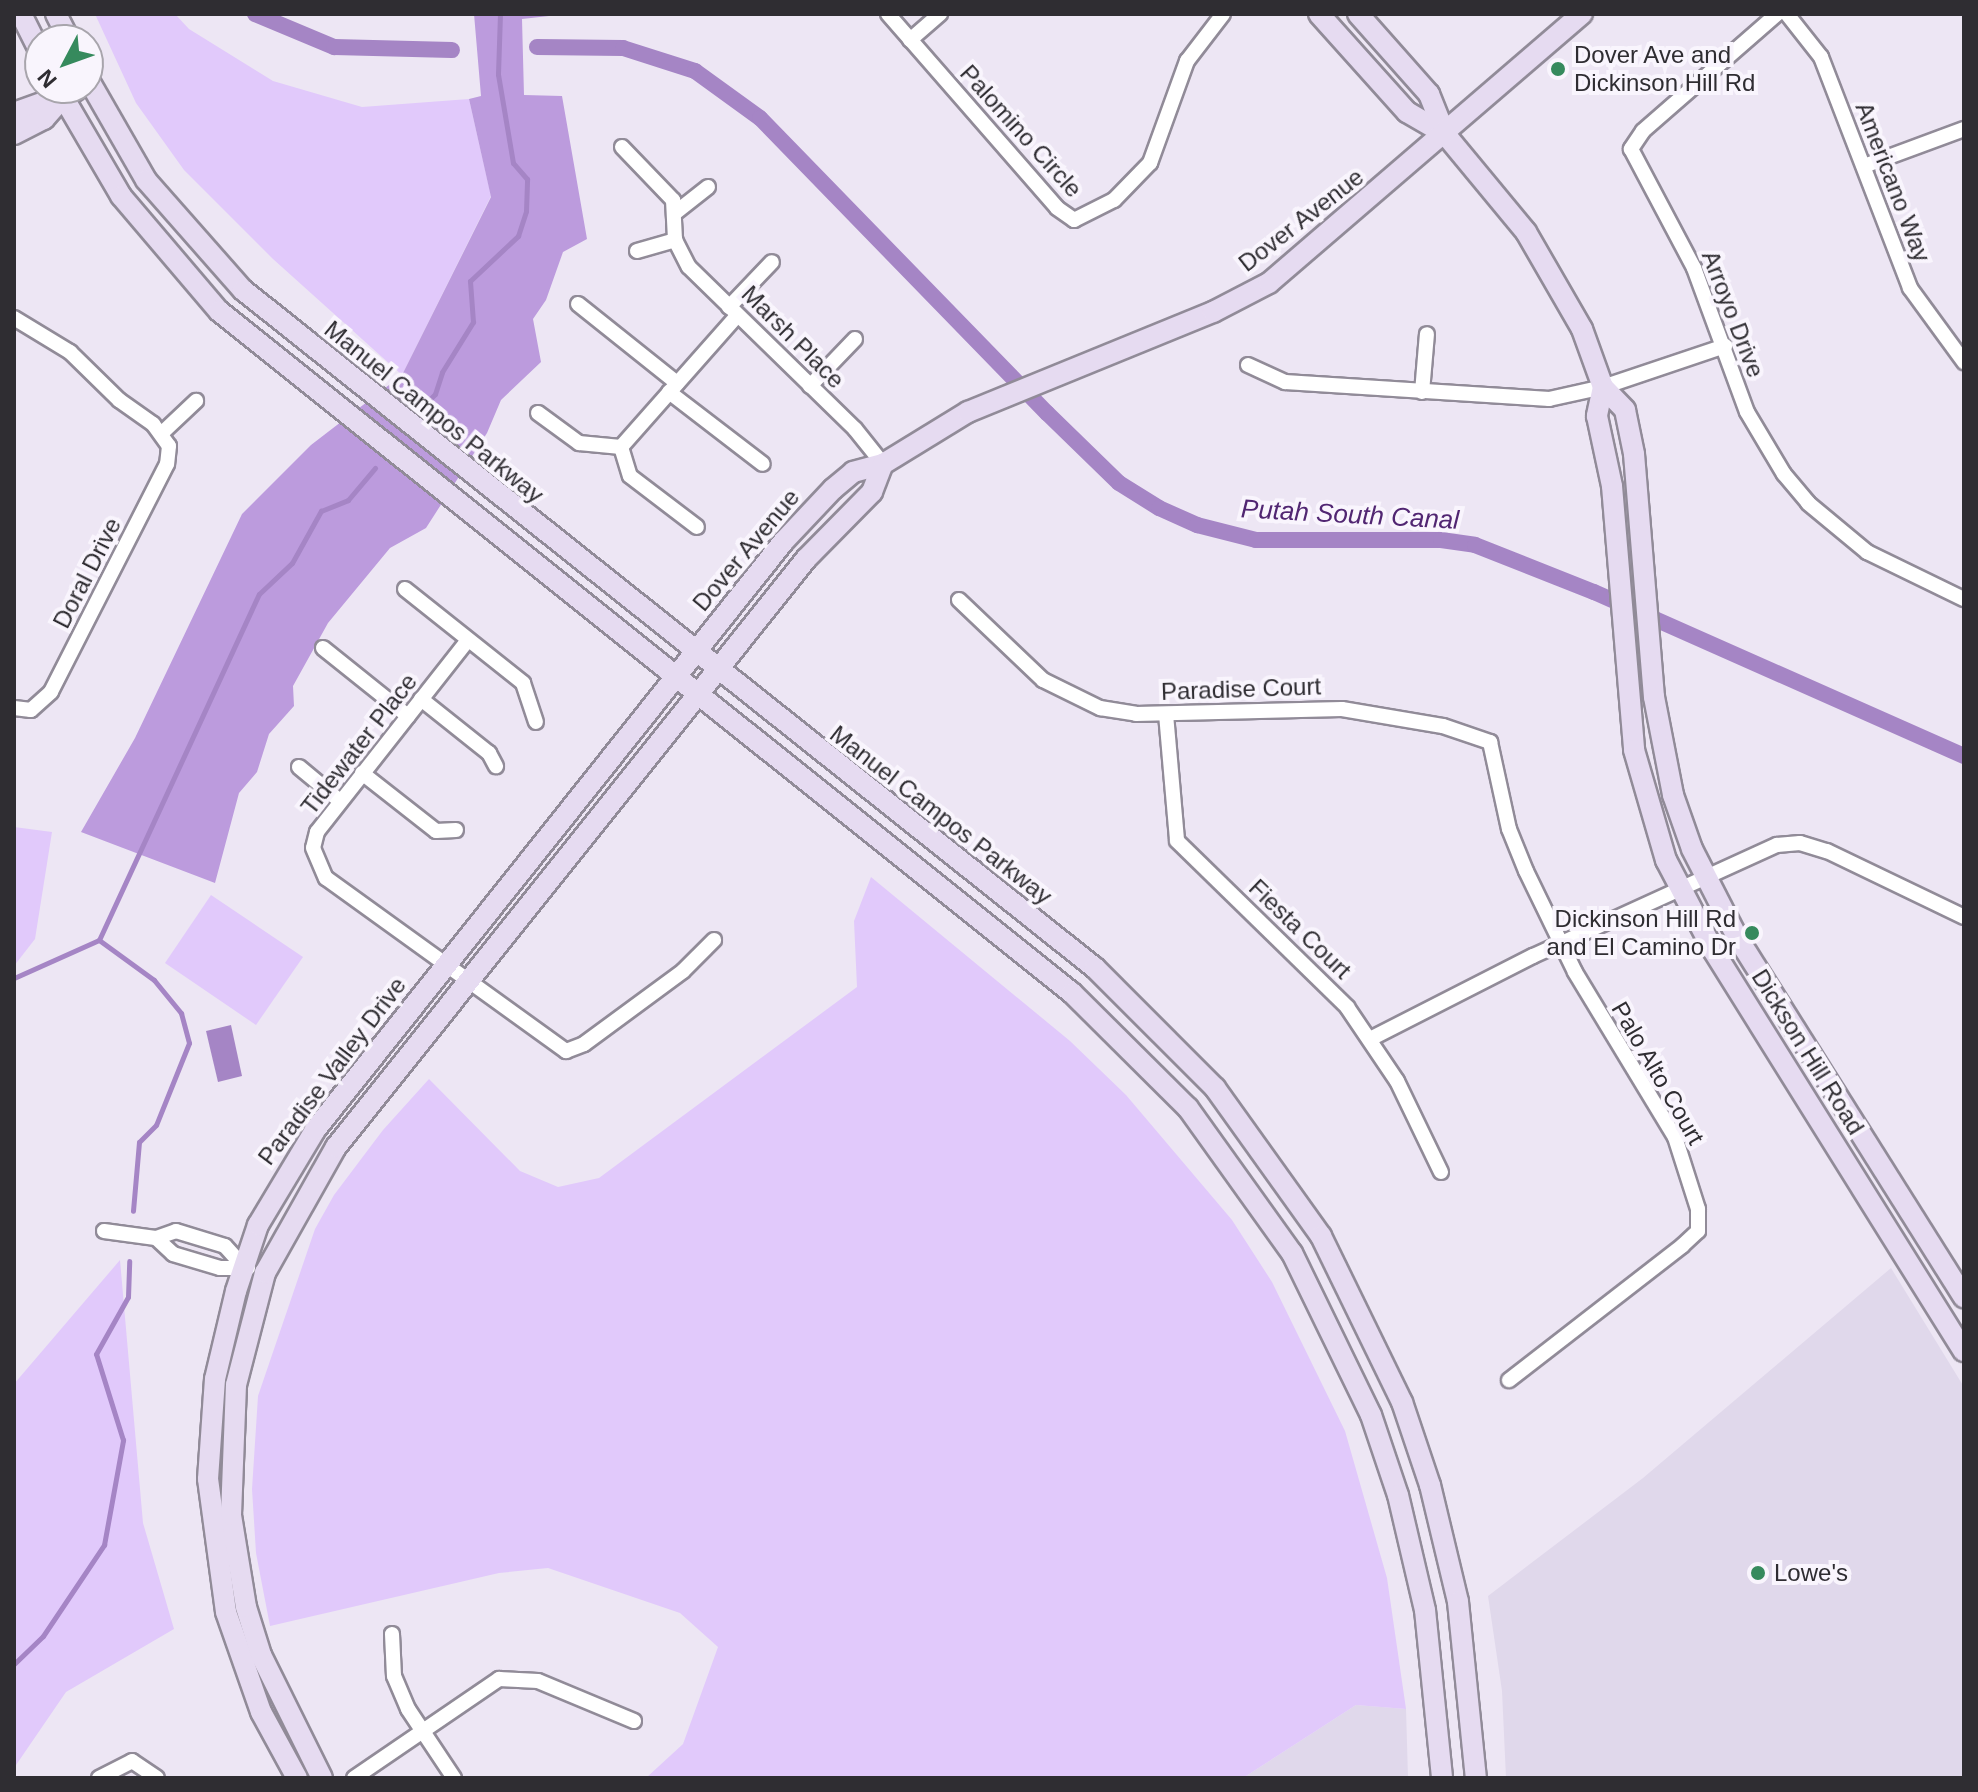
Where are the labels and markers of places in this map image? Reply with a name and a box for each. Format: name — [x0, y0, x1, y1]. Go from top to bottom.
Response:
place label: Dover Ave and Dickinson Hill Rd — [1574, 41, 1755, 97]
marker: Dover Ave and Dickinson Hill Rd — [1549, 60, 1567, 78]
place label: Dickinson Hill Rd and El Camino Dr — [1547, 905, 1736, 961]
marker: Dickinson Hill Rd and El Camino Dr — [1743, 924, 1761, 942]
place label: Lowe's — [1774, 1559, 1848, 1587]
marker: Lowe's — [1749, 1564, 1767, 1582]

